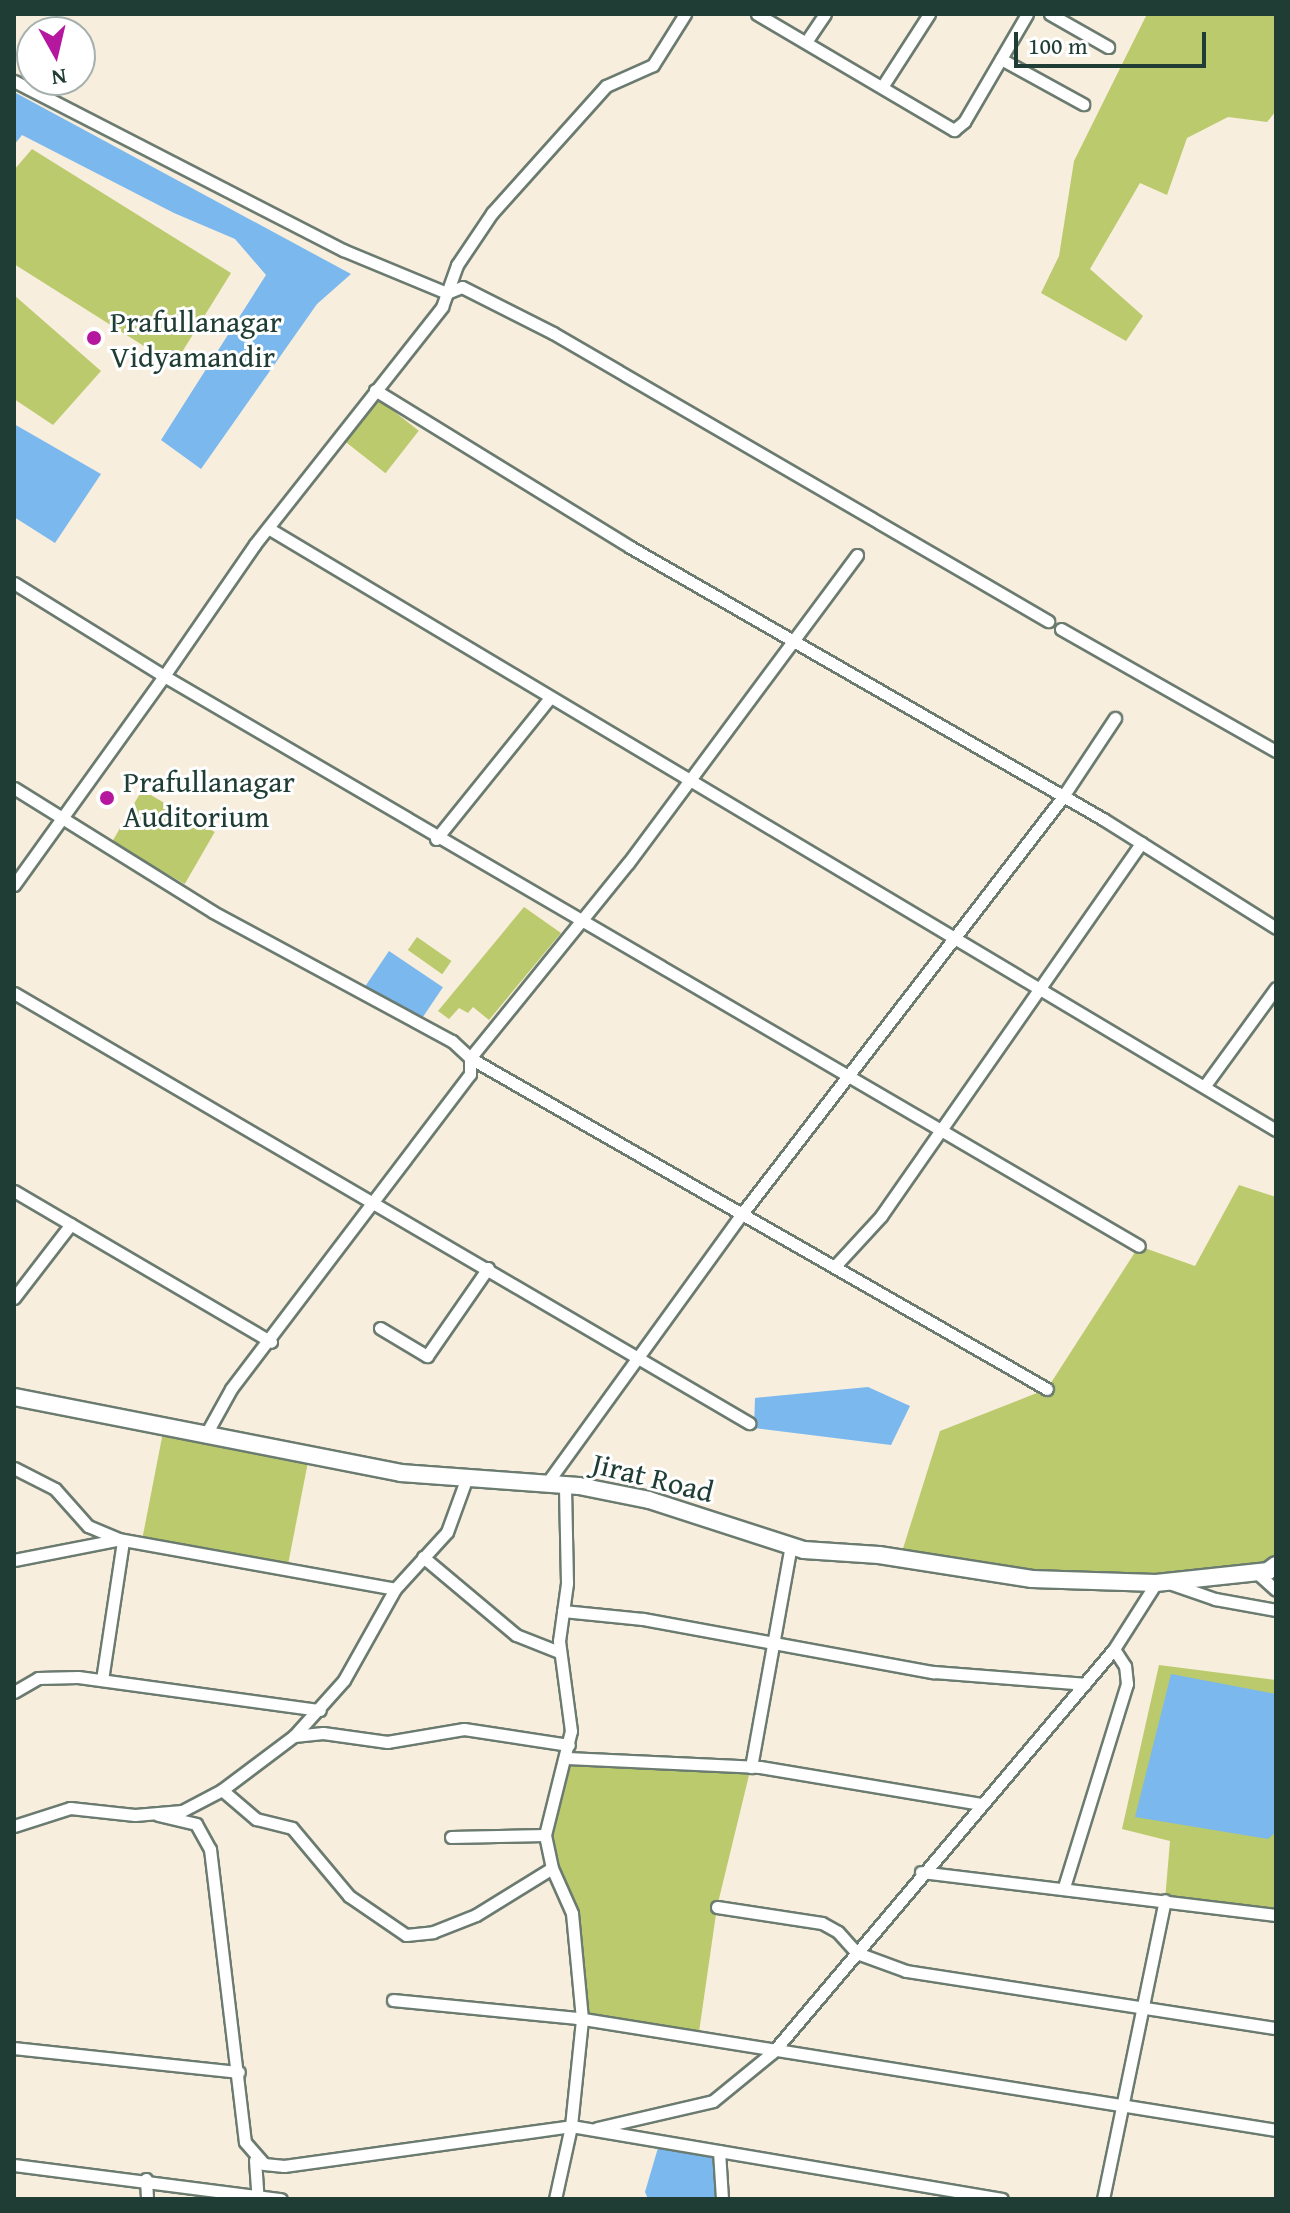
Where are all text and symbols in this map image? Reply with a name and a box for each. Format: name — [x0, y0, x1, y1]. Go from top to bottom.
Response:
north arrow — [16, 16, 96, 96]
scale bar — [1018, 16, 1210, 66]
text: 100 m — [1028, 28, 1088, 63]
text: N — [50, 61, 69, 95]
place label: Prafullanagar Vidyamandir — [110, 303, 282, 374]
marker: Prafullanagar Vidyamandir — [85, 329, 103, 347]
place label: Prafullanagar Auditorium — [123, 763, 295, 834]
marker: Prafullanagar Auditorium — [98, 789, 116, 807]
street label: Jirat Road — [588, 1445, 718, 1509]

